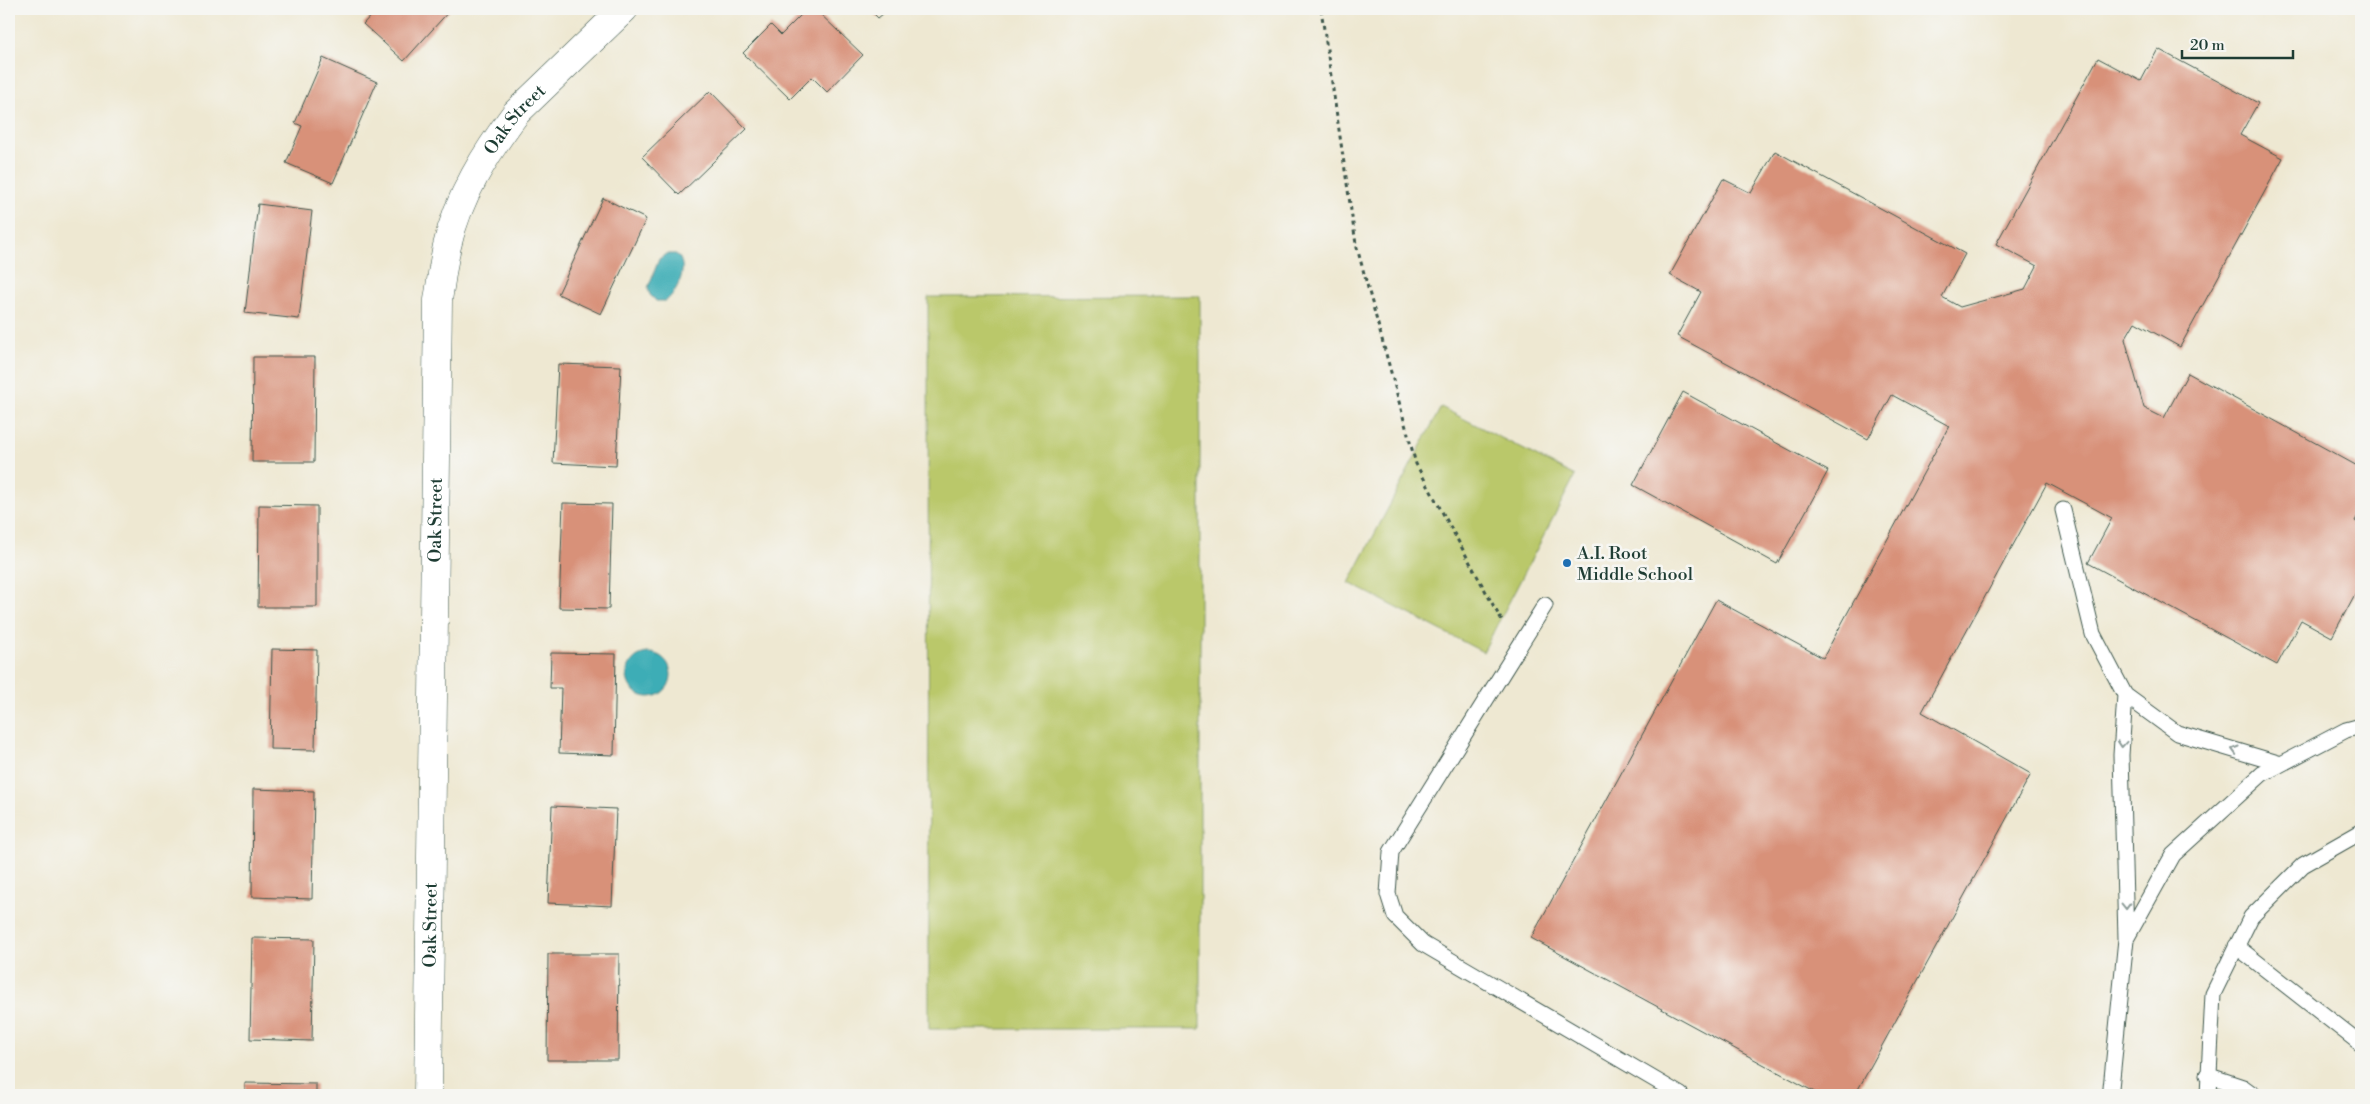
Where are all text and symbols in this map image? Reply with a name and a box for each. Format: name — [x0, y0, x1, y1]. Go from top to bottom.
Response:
scale bar — [2182, 28, 2294, 60]
text: 20 m — [2190, 36, 2225, 55]
street label: Oak Street — [479, 79, 551, 159]
street label: Oak Street — [423, 477, 447, 563]
place label: A.I. Root Middle School — [1576, 542, 1694, 586]
marker: A.I. Root Middle School — [1561, 557, 1573, 569]
one-way arrow — [2116, 740, 2127, 748]
one-way arrow — [2231, 746, 2239, 756]
street label: Oak Street — [418, 882, 442, 968]
one-way arrow — [2121, 902, 2131, 910]

